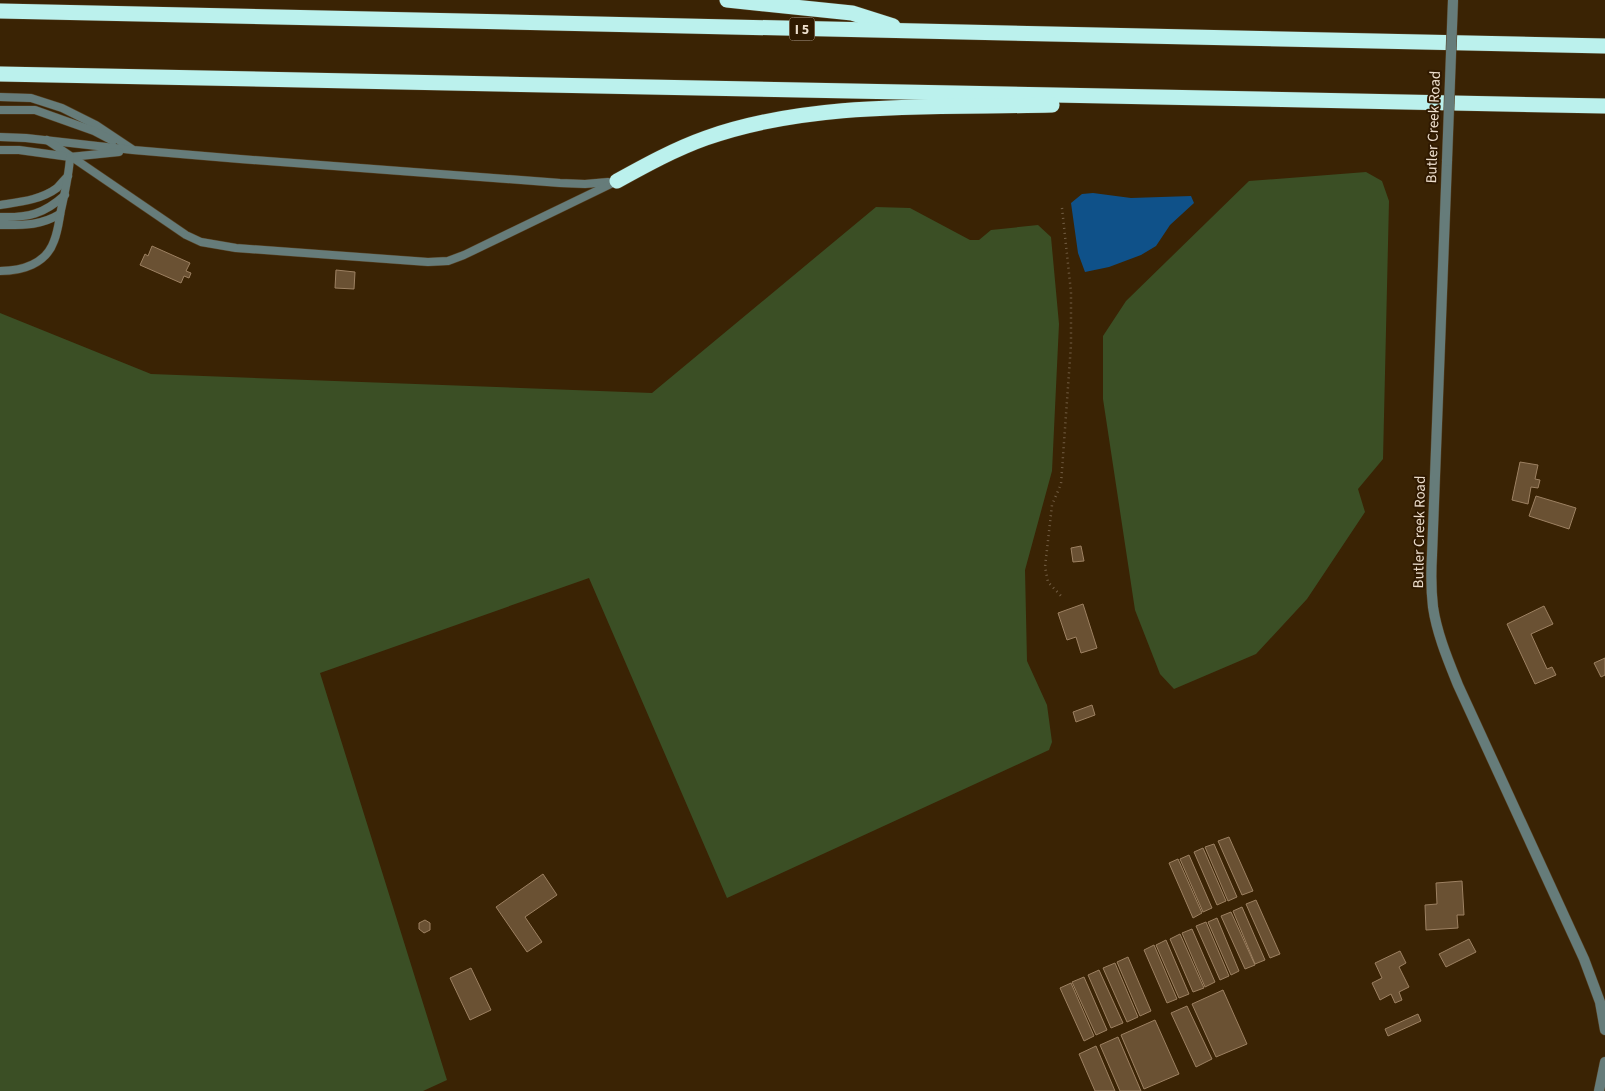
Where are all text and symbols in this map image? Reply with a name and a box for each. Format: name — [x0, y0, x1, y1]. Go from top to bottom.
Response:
road number: I 5 — [790, 18, 814, 40]
street label: Butler Creek Road — [1421, 70, 1446, 184]
street label: Butler Creek Road — [1408, 476, 1431, 589]

